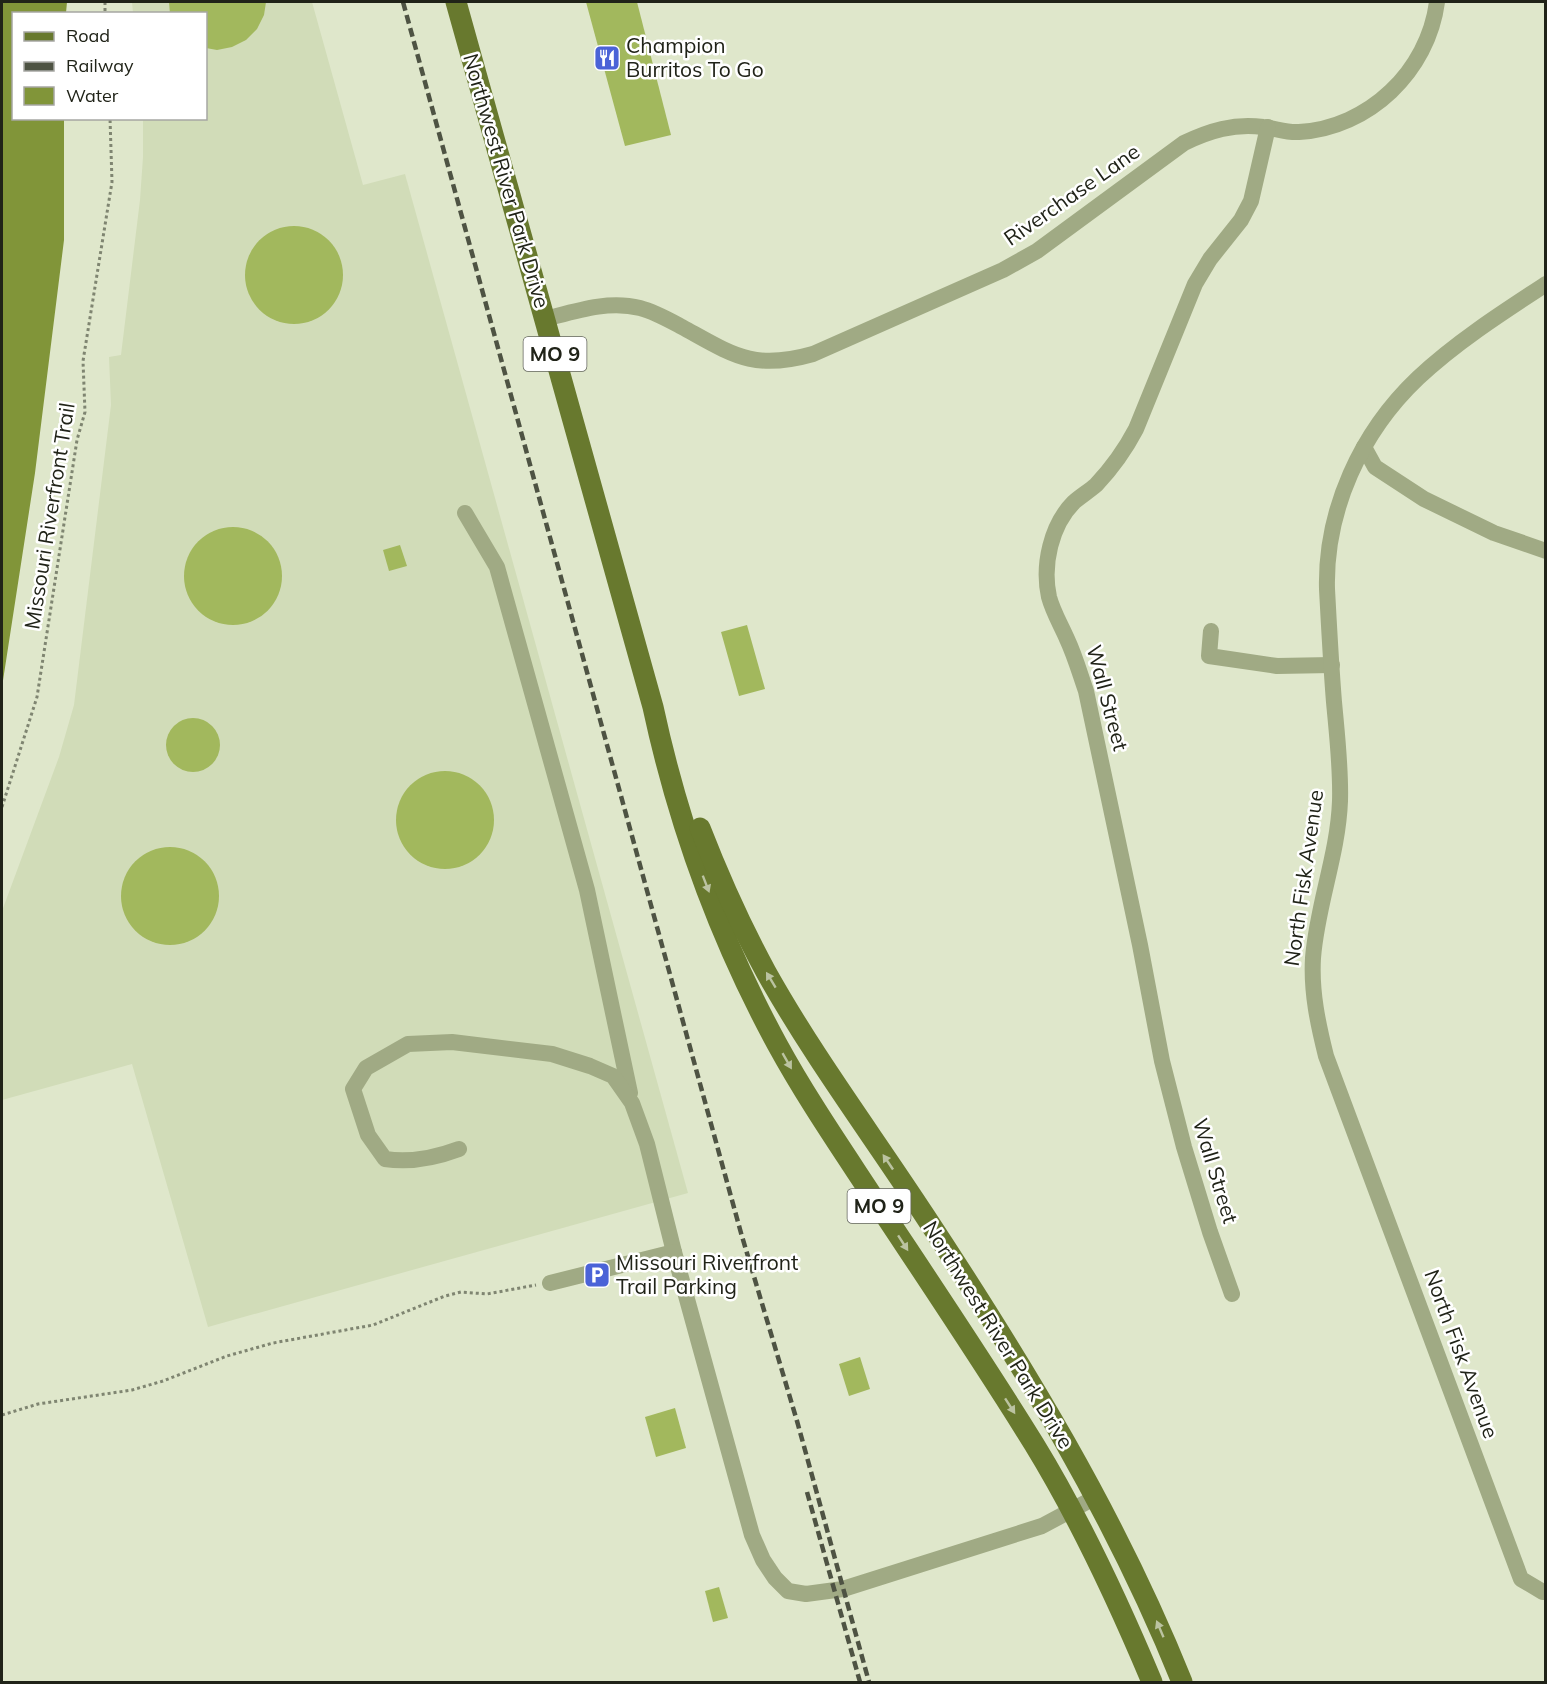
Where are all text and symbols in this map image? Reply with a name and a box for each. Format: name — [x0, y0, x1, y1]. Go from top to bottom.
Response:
legend — [12, 12, 207, 120]
text: Road — [66, 24, 110, 47]
place label: Champion Burritos To Go — [626, 32, 764, 82]
restaurant icon: Champion Burritos To Go — [592, 43, 622, 73]
street label: Northwest River Park Drive — [458, 50, 556, 311]
text: Railway — [66, 54, 134, 77]
text: Water — [66, 84, 119, 107]
street label: Riverchase Lane — [999, 138, 1144, 251]
road number: MO 9 — [524, 337, 586, 371]
street label: Missouri Riverfront Trail — [18, 401, 80, 631]
street label: Wall Street — [1081, 642, 1135, 753]
street label: North Fisk Avenue — [1278, 788, 1328, 968]
one-way arrow — [702, 875, 711, 893]
one-way arrow — [766, 972, 777, 988]
one-way arrow — [782, 1053, 792, 1070]
street label: Wall Street — [1188, 1115, 1244, 1226]
one-way arrow — [882, 1154, 894, 1170]
road number: MO 9 — [848, 1189, 910, 1223]
street label: Northwest River Park Drive — [918, 1216, 1080, 1453]
one-way arrow — [898, 1235, 909, 1251]
place label: Missouri Riverfront Trail Parking — [616, 1249, 798, 1299]
parking icon: Missouri Riverfront Trail Parking — [582, 1260, 612, 1290]
street label: North Fisk Avenue — [1419, 1266, 1505, 1442]
one-way arrow — [1004, 1398, 1015, 1414]
one-way arrow — [1155, 1619, 1165, 1637]

